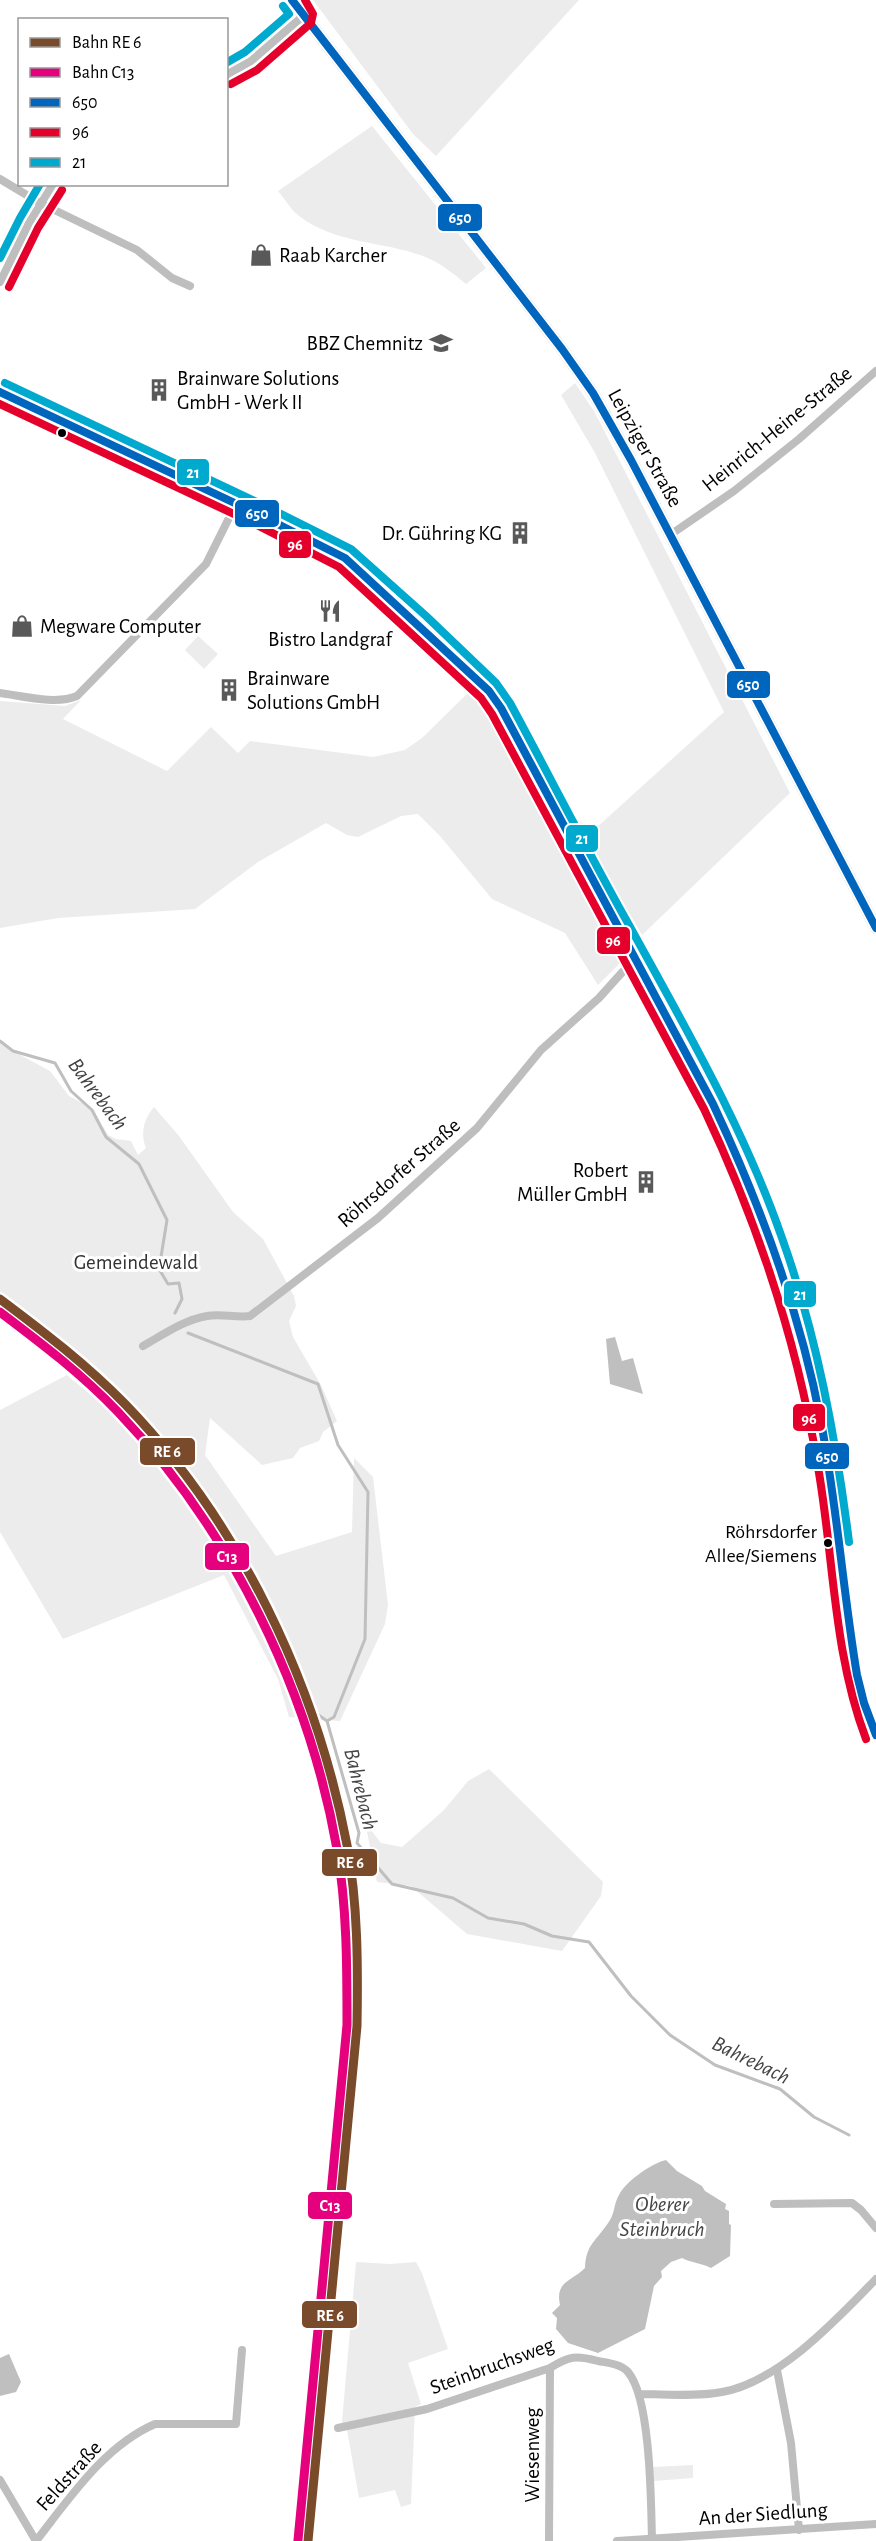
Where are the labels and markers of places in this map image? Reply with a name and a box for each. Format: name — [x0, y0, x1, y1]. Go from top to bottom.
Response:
shop icon: Raab Karcher — [248, 242, 274, 268]
place label: Raab Karcher — [279, 245, 387, 266]
school or university icon: BBZ Chemnitz — [428, 330, 454, 356]
place label: BBZ Chemnitz — [307, 333, 423, 354]
place label: Brainware Solutions GmbH - Werk II — [177, 368, 339, 413]
building icon: Brainware Solutions GmbH - Werk II — [146, 377, 172, 403]
unlabelled marker — [56, 427, 68, 439]
building icon: Dr. Gühring KG — [507, 520, 533, 546]
place label: Dr. Gühring KG — [382, 523, 502, 544]
restaurant icon: Bistro Landgraf — [317, 598, 343, 624]
shop icon: Megware Computer — [9, 613, 35, 639]
place label: Megware Computer — [40, 616, 201, 637]
place label: Bistro Landgraf — [268, 629, 394, 650]
place label: Brainware Solutions GmbH — [247, 668, 380, 713]
building icon: Brainware Solutions GmbH — [216, 677, 242, 703]
place label: Robert Müller GmbH — [517, 1160, 628, 1205]
building icon: Robert Müller GmbH — [633, 1169, 659, 1195]
place label: Röhrsdorfer Allee/Siemens — [705, 1522, 818, 1566]
marker: Röhrsdorfer Allee/Siemens — [822, 1537, 834, 1549]

